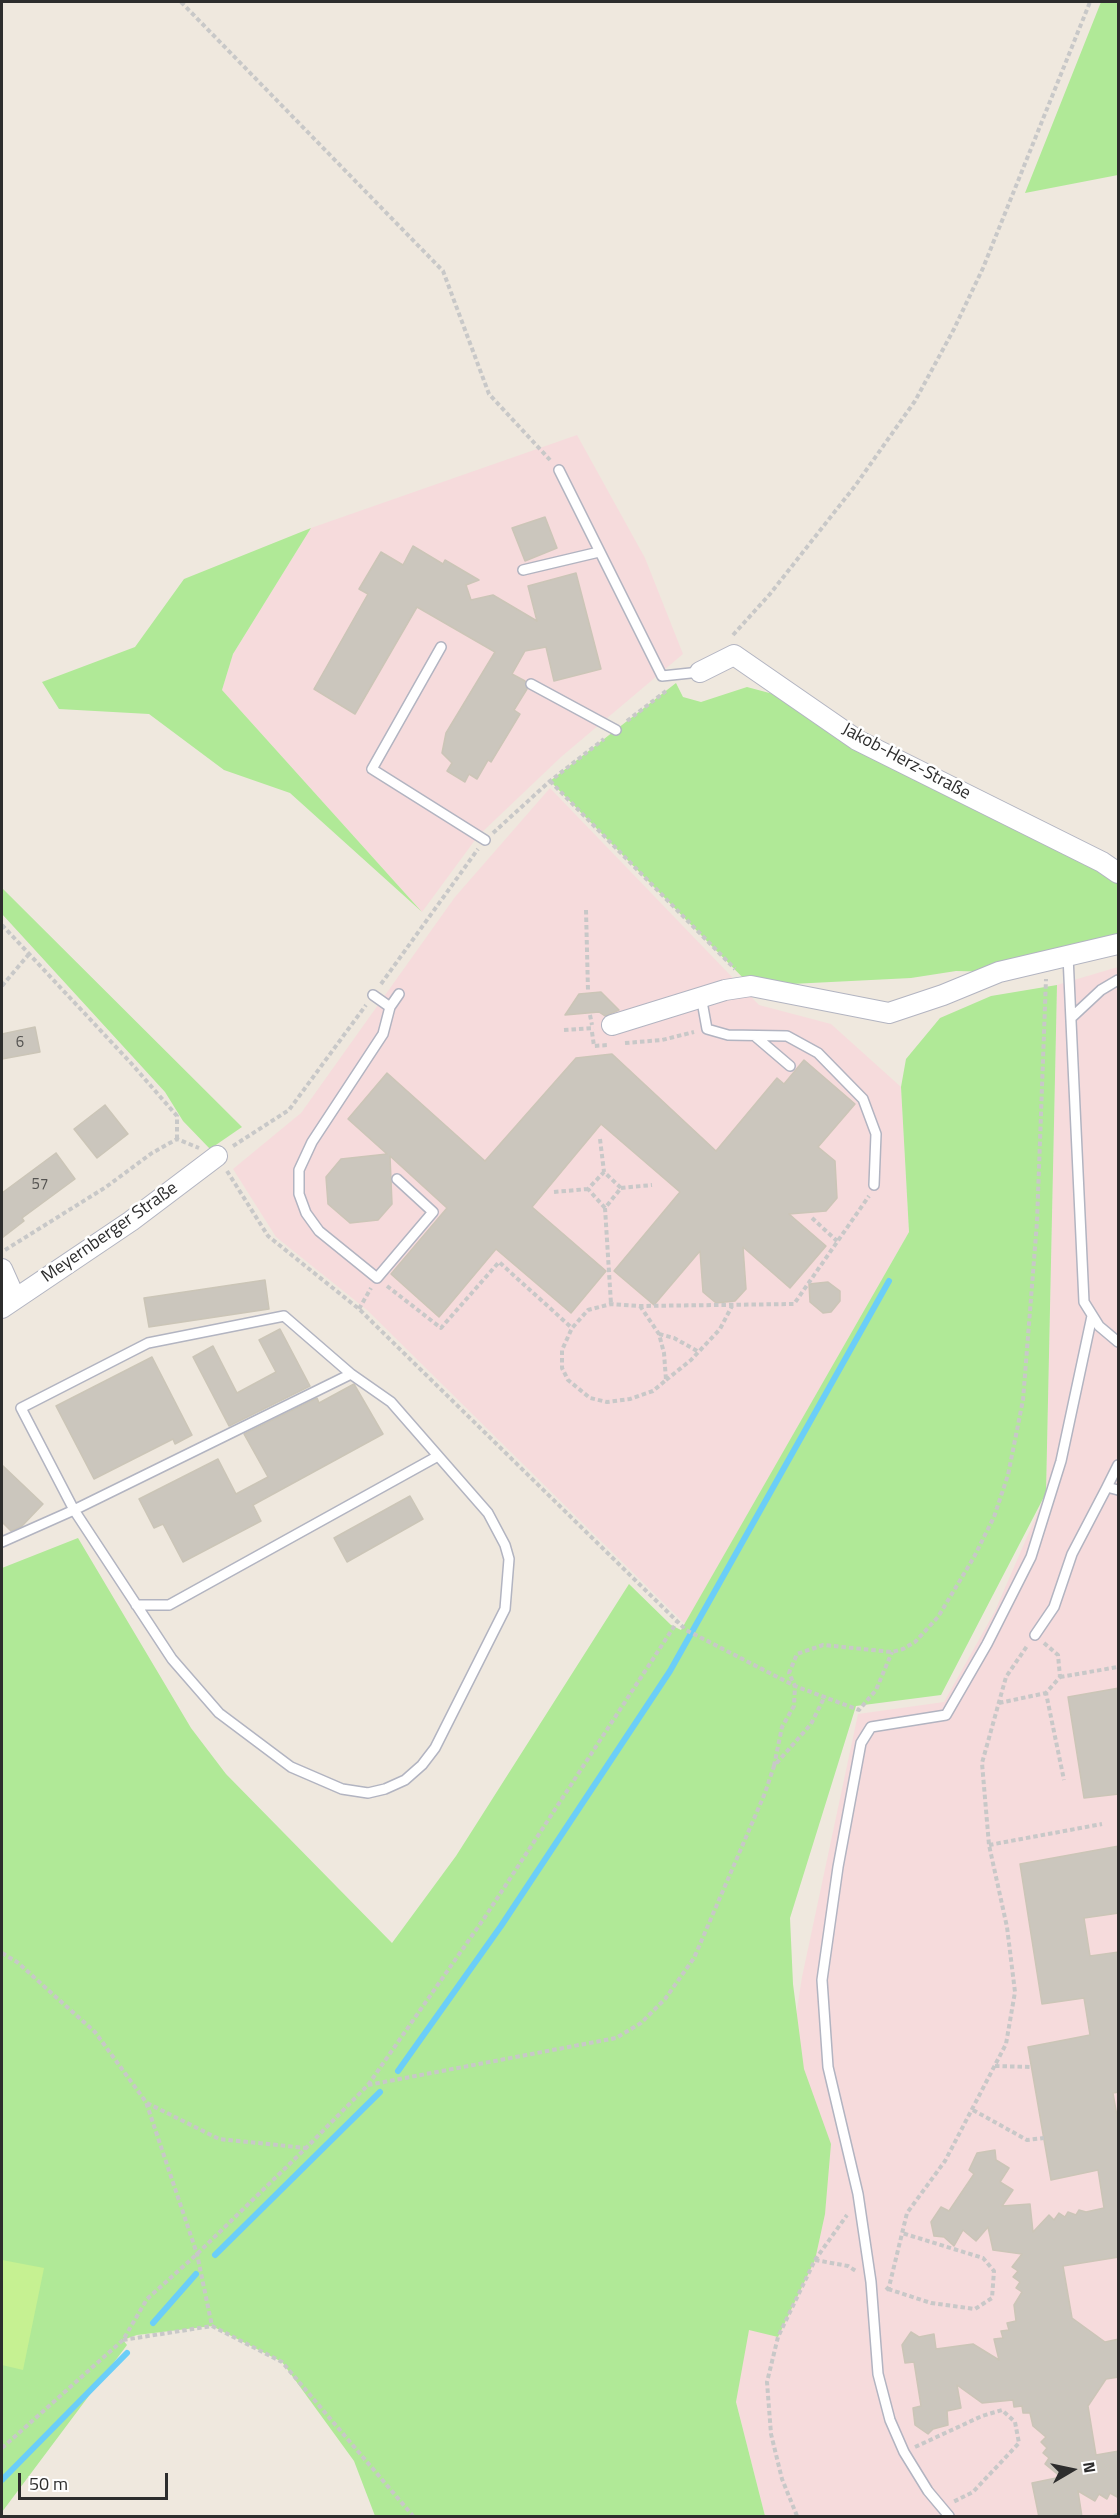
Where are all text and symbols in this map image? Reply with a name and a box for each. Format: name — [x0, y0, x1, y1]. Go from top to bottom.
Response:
street label: Jakob-Herz-Straße — [838, 719, 974, 805]
house number: 6 — [16, 1034, 24, 1052]
house number: 57 — [32, 1176, 48, 1194]
street label: Meyernberger Straße — [38, 1178, 182, 1288]
north arrow — [1042, 2440, 1102, 2500]
text: N — [1077, 2460, 1102, 2475]
scale bar — [21, 2461, 171, 2499]
text: 50 m — [29, 2470, 68, 2497]

